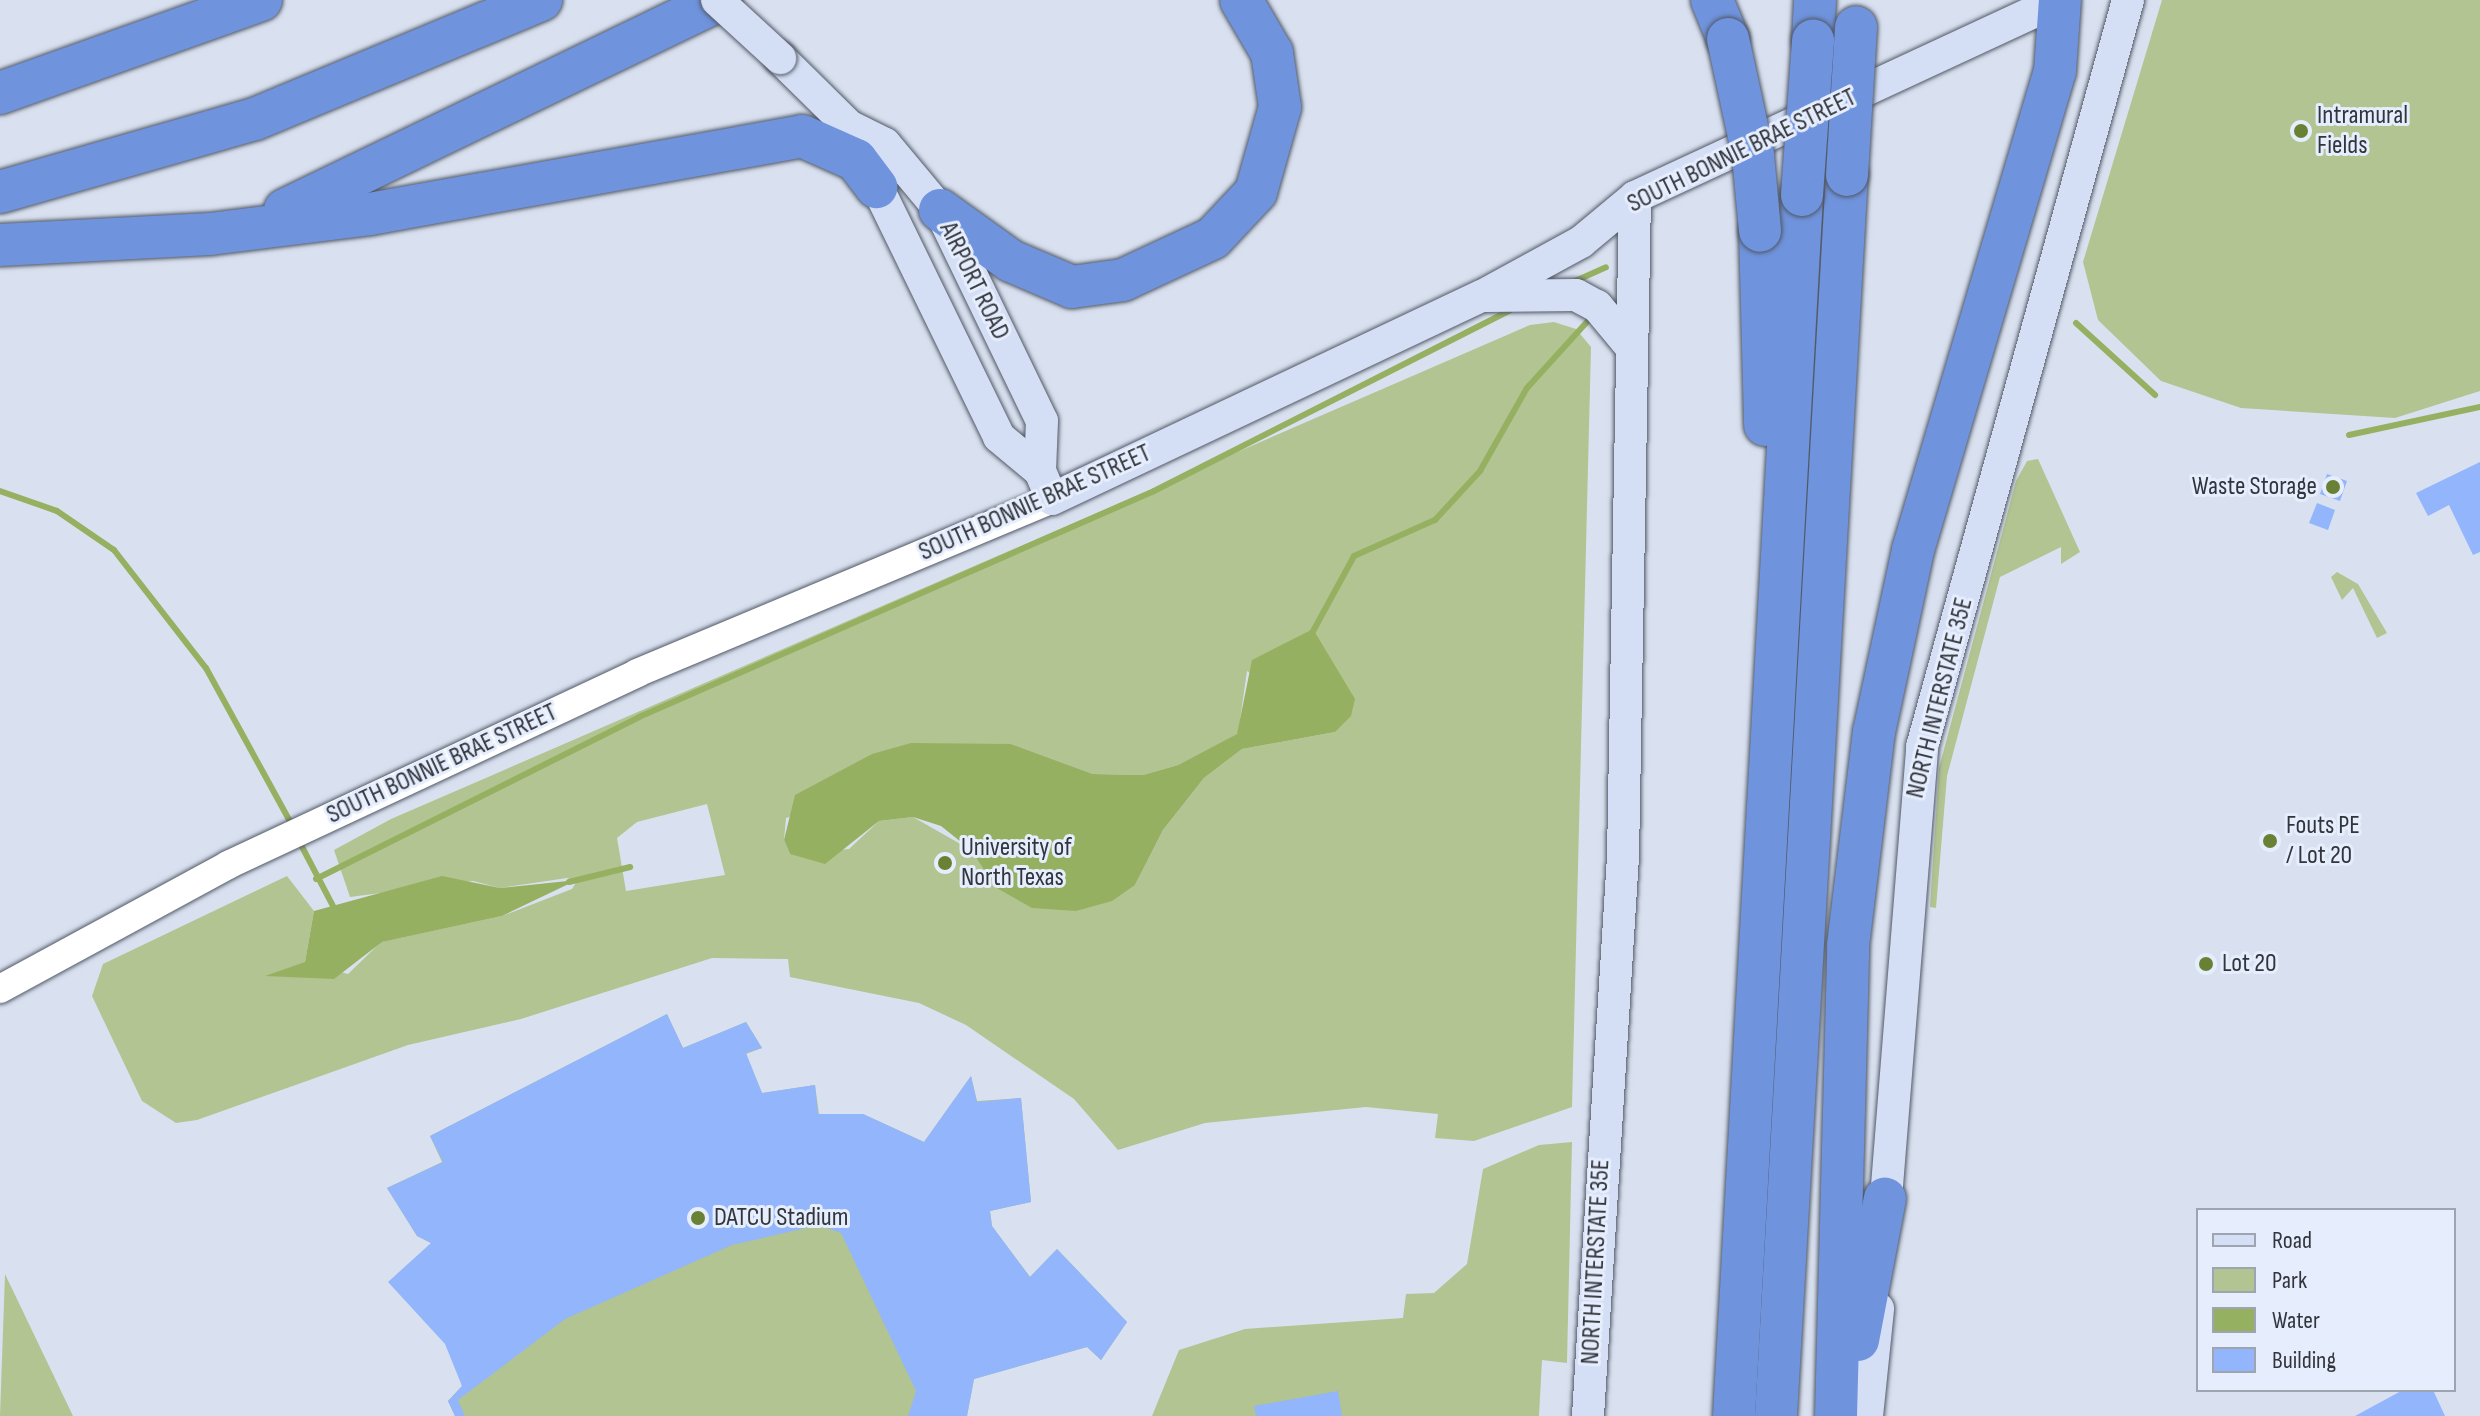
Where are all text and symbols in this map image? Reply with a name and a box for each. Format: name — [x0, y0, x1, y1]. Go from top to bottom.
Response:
street label: SOUTH BONNIE BRAE STREET — [1623, 82, 1861, 220]
place label: Intramural Fields — [2317, 100, 2408, 162]
marker: Intramural Fields — [2292, 122, 2310, 140]
street label: AIRPORT ROAD — [932, 217, 1016, 345]
street label: SOUTH BONNIE BRAE STREET — [914, 438, 1156, 568]
place label: Waste Storage — [2192, 471, 2317, 503]
marker: Waste Storage — [2324, 478, 2342, 496]
street label: NORTH INTERSTATE 35E — [1900, 595, 1980, 801]
street label: SOUTH BONNIE BRAE STREET — [322, 697, 562, 831]
place label: Fouts PE / Lot 20 — [2286, 810, 2360, 872]
place label: University of North Texas — [961, 832, 1072, 894]
marker: Fouts PE / Lot 20 — [2261, 832, 2279, 850]
marker: University of North Texas — [936, 854, 954, 872]
place label: Lot 20 — [2222, 948, 2276, 980]
marker: Lot 20 — [2197, 955, 2215, 973]
street label: NORTH INTERSTATE 35E — [1575, 1159, 1617, 1365]
place label: DATCU Stadium — [714, 1202, 848, 1234]
legend — [2196, 1208, 2456, 1392]
marker: DATCU Stadium — [689, 1209, 707, 1227]
text: Road — [2272, 1226, 2312, 1255]
text: Park — [2272, 1266, 2307, 1295]
text: Water — [2272, 1306, 2320, 1335]
text: Building — [2272, 1346, 2336, 1375]

